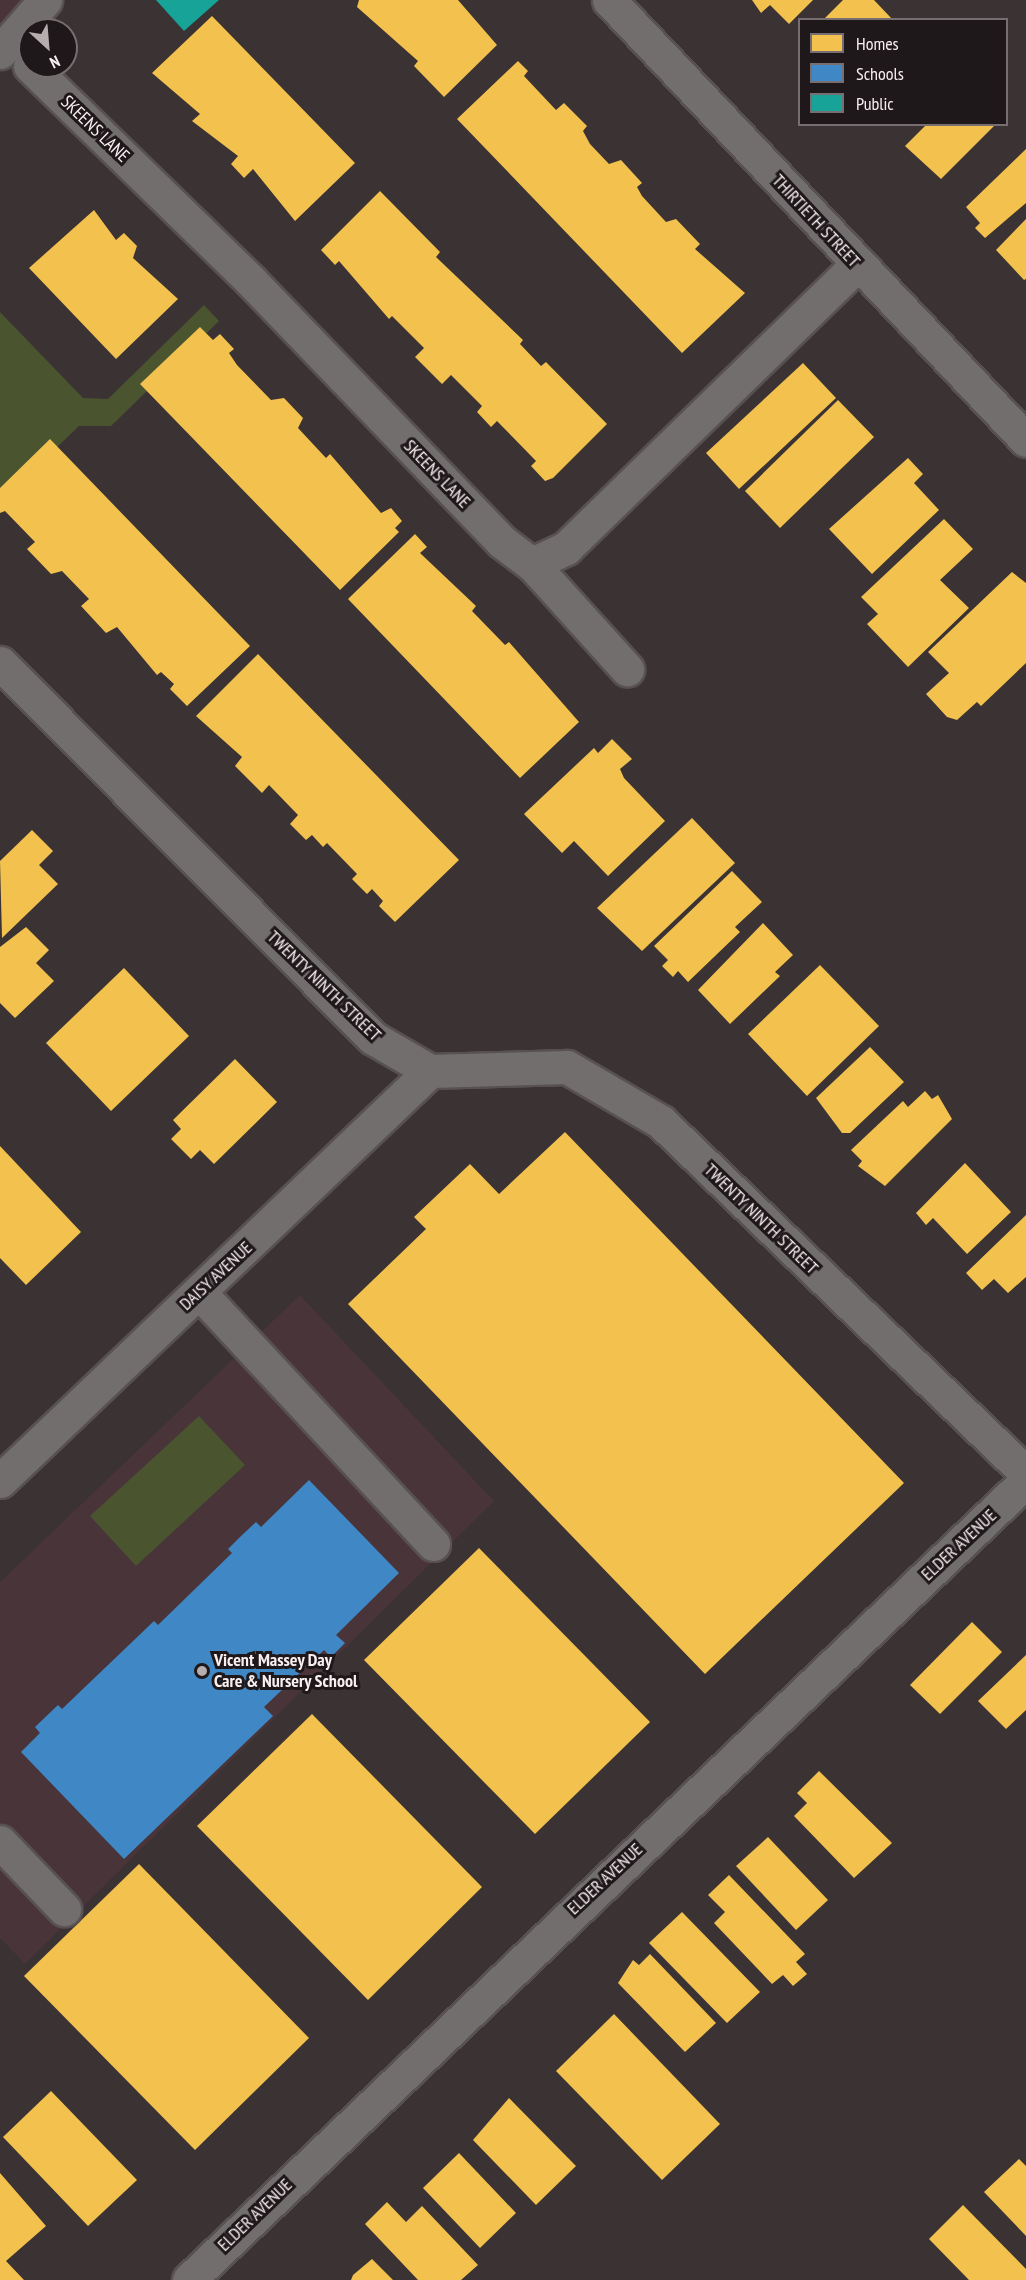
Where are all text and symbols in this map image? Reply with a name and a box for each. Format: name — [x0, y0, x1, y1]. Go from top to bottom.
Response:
north arrow — [18, 18, 78, 78]
legend — [798, 18, 1008, 126]
text: Homes — [856, 32, 899, 55]
text: N — [47, 51, 63, 73]
text: Schools — [856, 62, 904, 85]
street label: SKEENS LANE — [56, 91, 134, 167]
text: Public — [856, 92, 894, 115]
street label: THIRTIETH STREET — [768, 170, 864, 272]
street label: SKEENS LANE — [399, 435, 475, 513]
street label: TWENTY NINTH STREET — [263, 926, 385, 1046]
street label: TWENTY NINTH STREET — [700, 1159, 822, 1279]
street label: DAISY AVENUE — [175, 1237, 257, 1315]
street label: ELDER AVENUE — [917, 1505, 1001, 1585]
place label: Vicent Massey Day Care & Nursery School — [214, 1650, 358, 1692]
marker: Vicent Massey Day Care & Nursery School — [195, 1664, 209, 1678]
street label: ELDER AVENUE — [563, 1839, 647, 1919]
street label: ELDER AVENUE — [213, 2174, 297, 2256]

